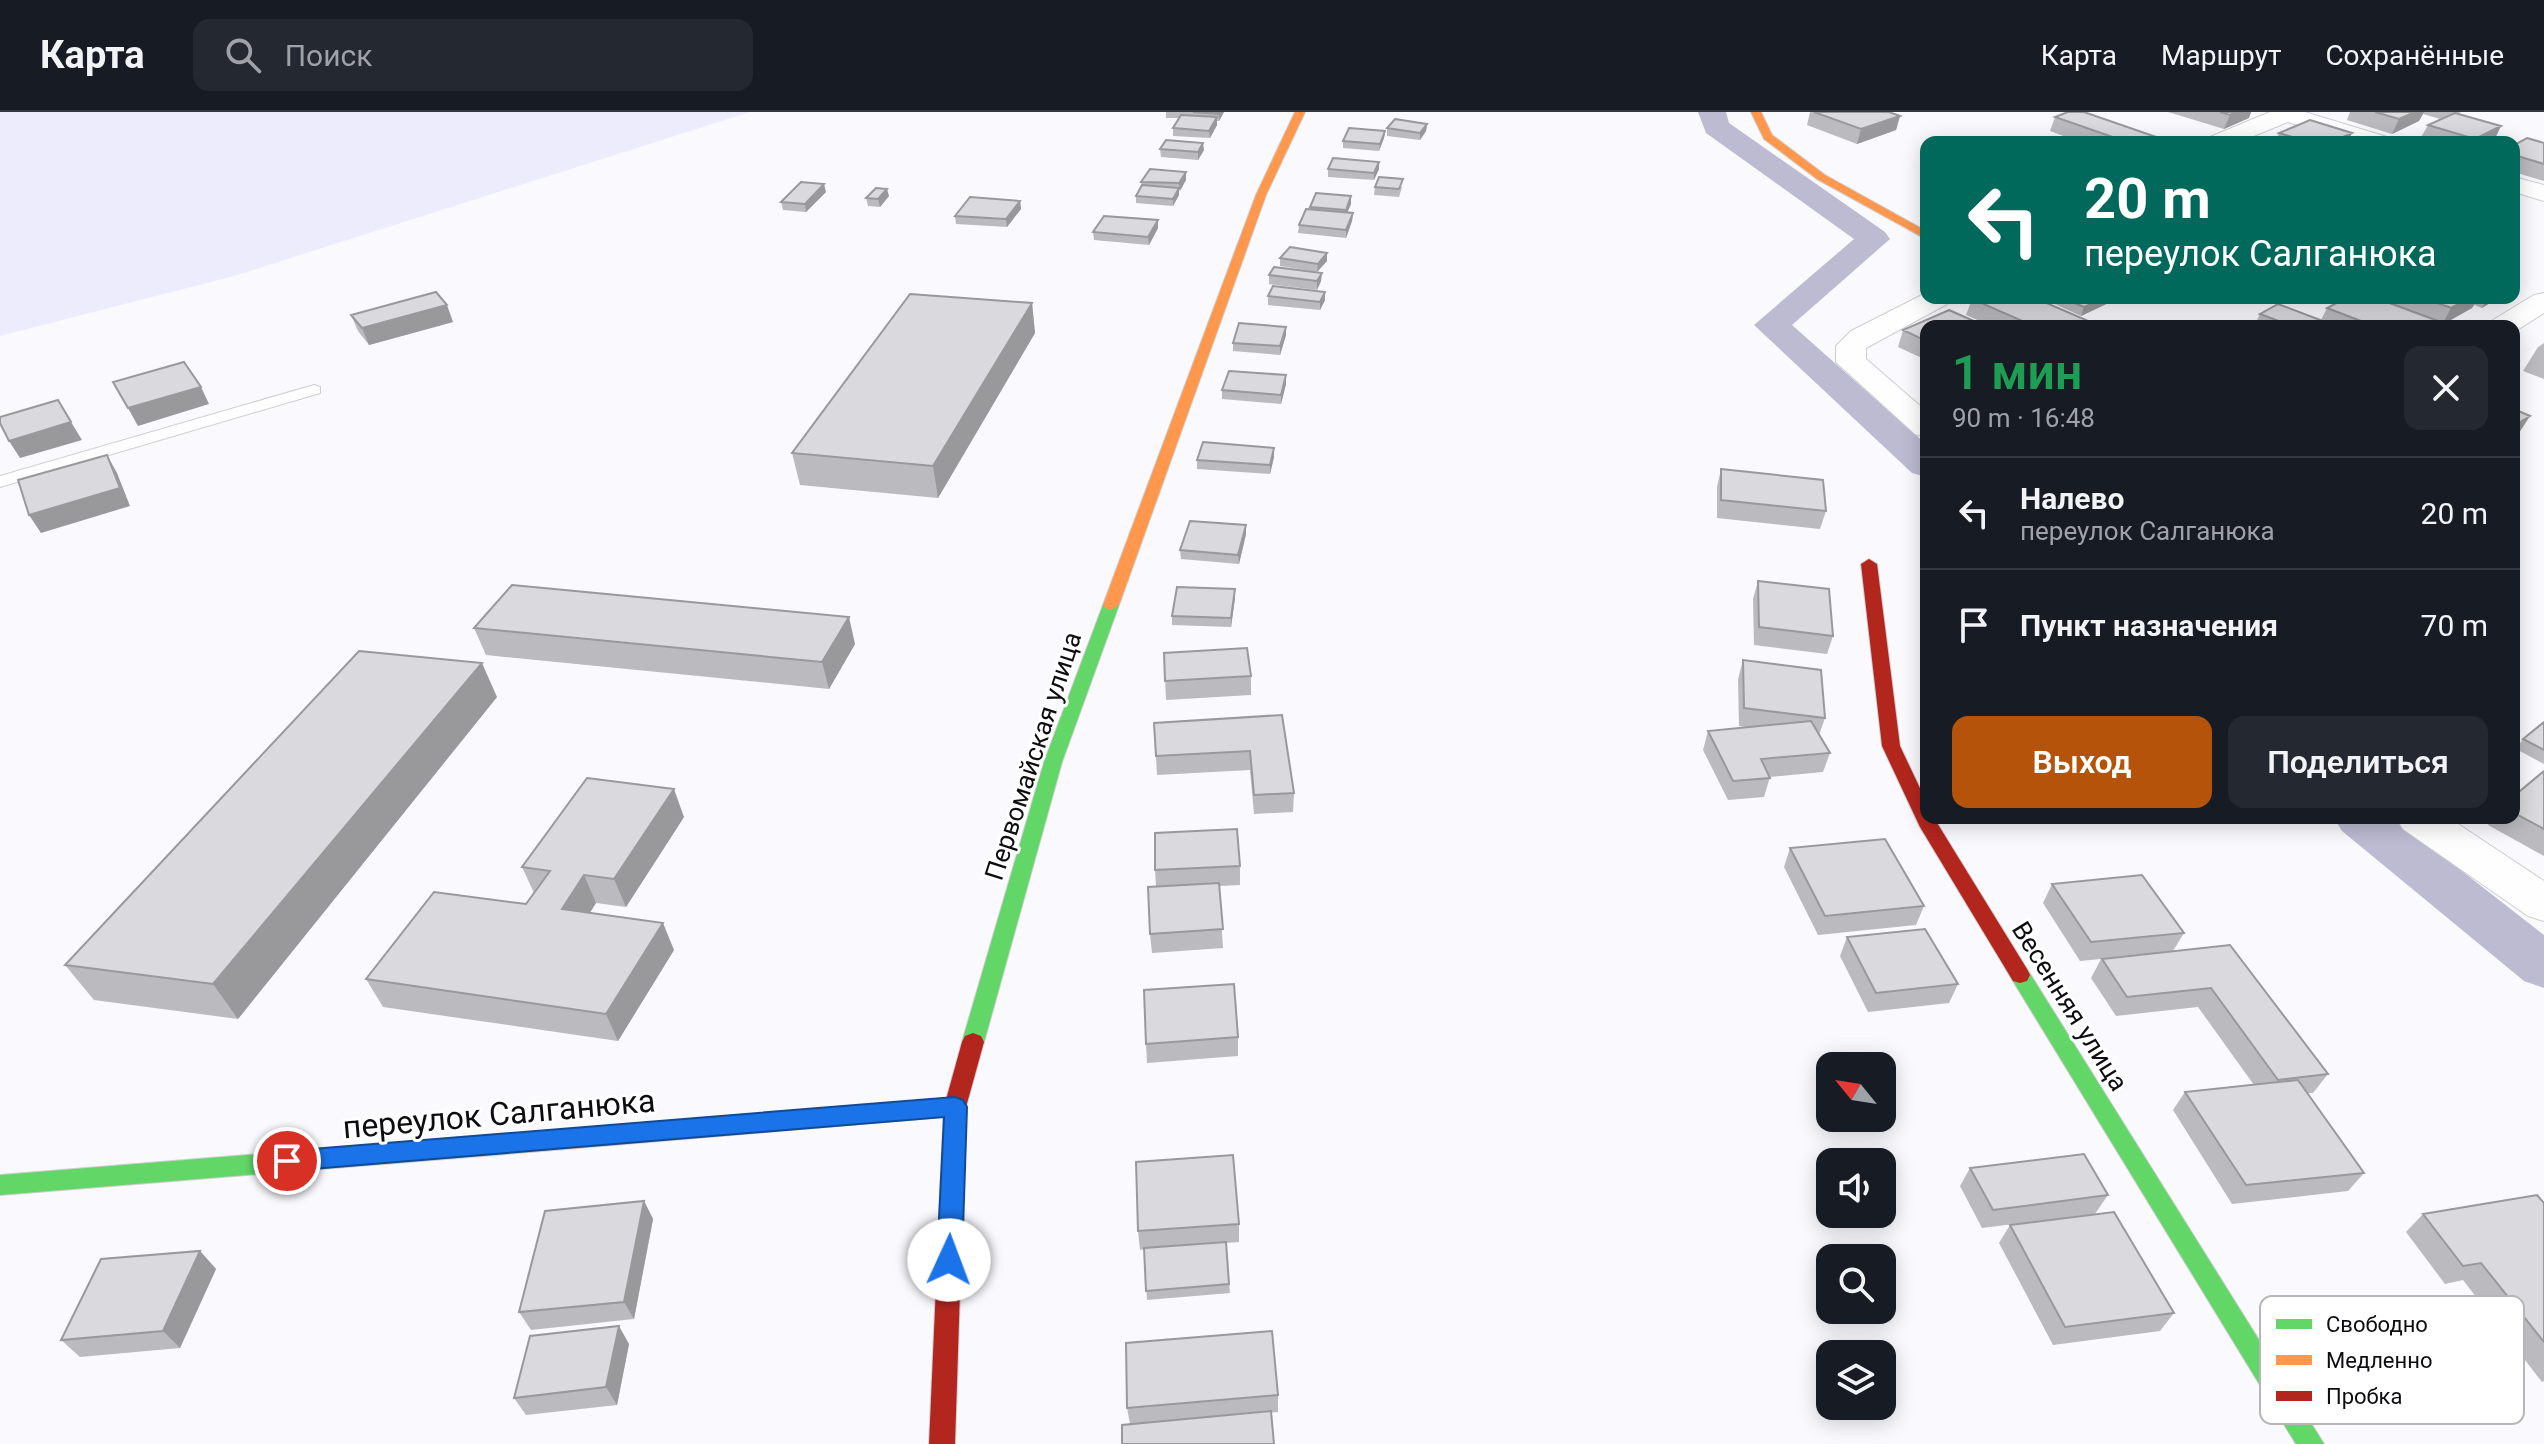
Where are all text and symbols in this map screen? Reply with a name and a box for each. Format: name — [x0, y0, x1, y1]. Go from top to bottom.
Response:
search box — [193, 19, 753, 91]
text: Карта — [40, 33, 145, 77]
icon: search — [221, 33, 265, 77]
text: Поиск — [285, 38, 372, 73]
text: Карта — [2041, 39, 2117, 72]
text: Маршрут — [2161, 39, 2281, 72]
text: Сохранённые — [2325, 39, 2504, 72]
text: 20 m — [2084, 166, 2211, 232]
icon: left — [1952, 168, 2056, 272]
text: переулок Салганюка — [2084, 233, 2437, 275]
text: 1 мин — [1952, 344, 2082, 401]
button: close — [2404, 346, 2488, 430]
text: 90 m · 16:48 — [1952, 403, 2095, 433]
text: Налево — [2020, 481, 2124, 516]
icon: left — [1952, 491, 1996, 535]
text: 20 m — [2421, 496, 2488, 531]
text: переулок Салганюка — [2020, 516, 2275, 546]
icon: arrive — [1952, 603, 1996, 647]
text: Пункт назначения — [2020, 608, 2278, 643]
text: 70 m — [2421, 608, 2488, 643]
street label: Первомайская улица — [979, 628, 1087, 884]
button: Выход — [1952, 716, 2212, 808]
button: Поделиться — [2228, 716, 2488, 808]
street label: Весенняя улица — [2006, 916, 2134, 1096]
north arrow — [1816, 1052, 1896, 1132]
map controls — [1816, 1052, 1896, 1420]
street label: переулок Салганюка — [341, 1081, 657, 1147]
pin — [253, 1127, 321, 1195]
icon: arrive — [265, 1139, 309, 1183]
button: sound — [1816, 1148, 1896, 1228]
position arrow — [907, 1218, 991, 1302]
button: search — [1816, 1244, 1896, 1324]
legend — [2260, 1296, 2524, 1424]
text: Свободно — [2326, 1312, 2428, 1337]
button: layers — [1816, 1340, 1896, 1420]
text: Медленно — [2326, 1348, 2432, 1373]
text: Пробка — [2326, 1384, 2402, 1409]

